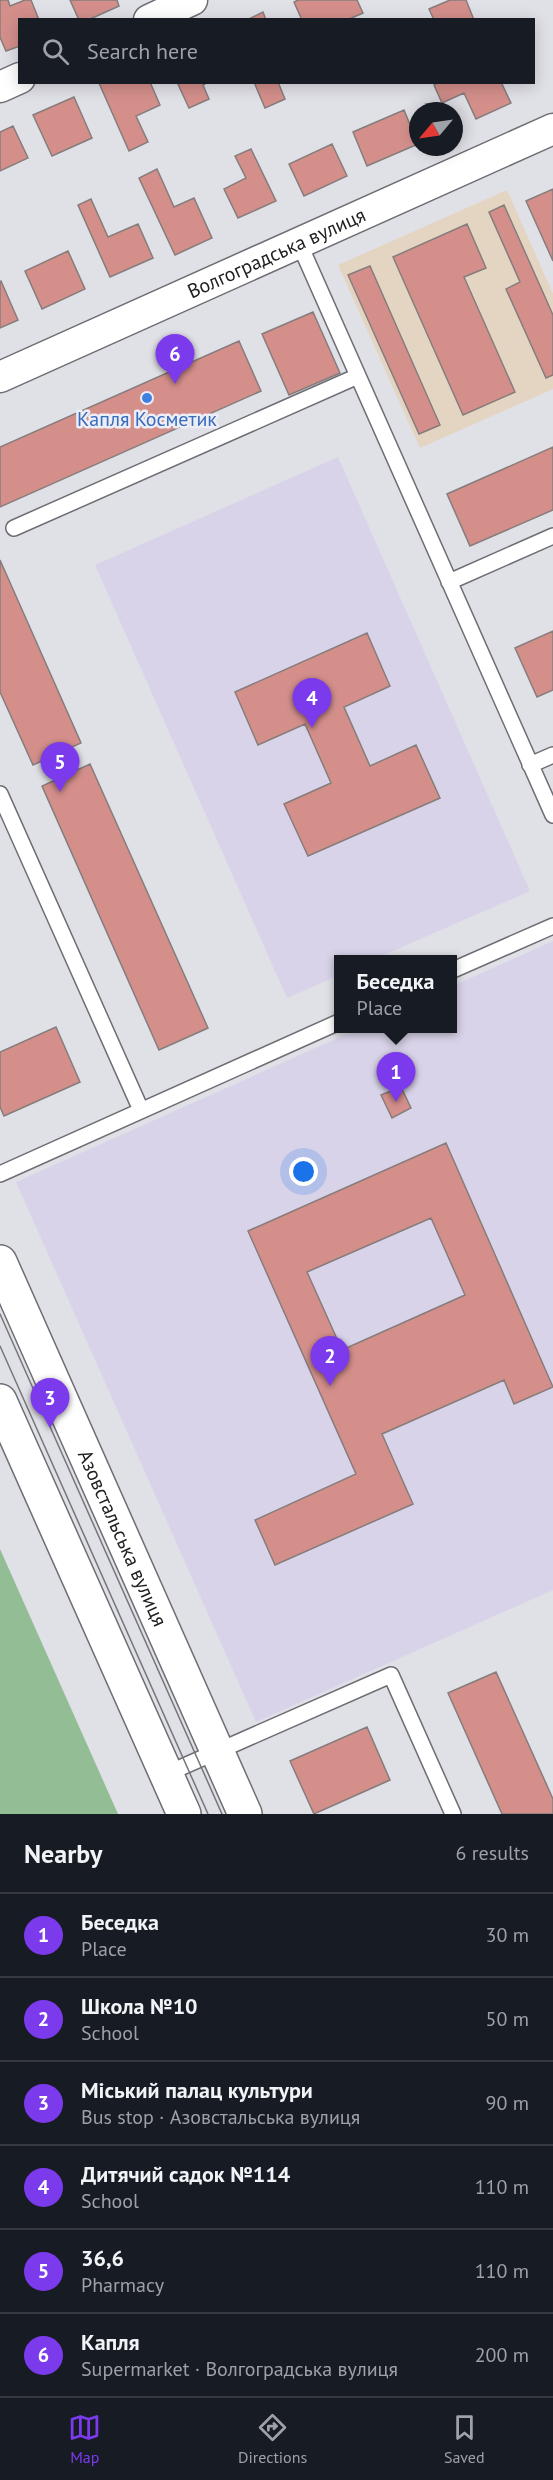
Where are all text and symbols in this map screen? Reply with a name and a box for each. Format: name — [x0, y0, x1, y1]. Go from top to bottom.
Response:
search box — [18, 18, 535, 84]
icon: search — [39, 35, 72, 68]
text: Search here — [87, 37, 198, 65]
north arrow — [409, 102, 463, 156]
street label: Волгоградська вулиця — [183, 202, 370, 304]
pin: 6 — [156, 334, 195, 384]
marker: Капля Косметик — [140, 391, 154, 405]
place label: Капля Косметик — [77, 406, 217, 432]
pin: 4 — [292, 678, 332, 728]
pin: 5 — [40, 742, 80, 792]
popup — [334, 955, 457, 1033]
text: Беседка — [357, 967, 434, 995]
text: Place — [357, 995, 402, 1021]
pin: 1 — [376, 1052, 416, 1102]
your location — [289, 1157, 318, 1186]
pin: 2 — [310, 1336, 350, 1386]
pin: 3 — [31, 1378, 70, 1428]
street label: Азовстальська вулиця — [72, 1446, 173, 1630]
text: Nearby — [24, 1837, 102, 1870]
text: 6 results — [456, 1840, 529, 1866]
text: Беседка — [81, 1908, 159, 1936]
text: 1 — [38, 1922, 49, 1948]
text: 30 m — [486, 1922, 529, 1948]
text: Place — [81, 1936, 127, 1962]
text: Школа №10 — [81, 1992, 198, 2020]
text: 2 — [38, 2006, 49, 2032]
text: 50 m — [486, 2006, 529, 2032]
text: School — [81, 2020, 139, 2046]
text: Міський палац культури — [81, 2076, 313, 2104]
text: 3 — [38, 2090, 49, 2116]
text: 90 m — [486, 2090, 529, 2116]
text: Bus stop · Азовстальська вулиця — [81, 2104, 360, 2130]
text: Дитячий садок №114 — [81, 2160, 290, 2188]
text: 4 — [38, 2174, 49, 2200]
text: 110 m — [475, 2174, 529, 2200]
text: School — [81, 2188, 139, 2214]
text: 36,6 — [81, 2244, 124, 2272]
text: 5 — [38, 2258, 49, 2284]
text: 110 m — [475, 2258, 529, 2284]
text: Pharmacy — [81, 2272, 164, 2298]
text: Капля — [81, 2328, 140, 2356]
text: 6 — [38, 2342, 49, 2368]
text: 200 m — [475, 2342, 529, 2368]
text: Supermarket · Волгоградська вулиця — [81, 2356, 398, 2382]
tab: Map — [68, 2411, 101, 2467]
tab: Directions — [238, 2411, 307, 2467]
tab: Saved — [444, 2411, 485, 2467]

